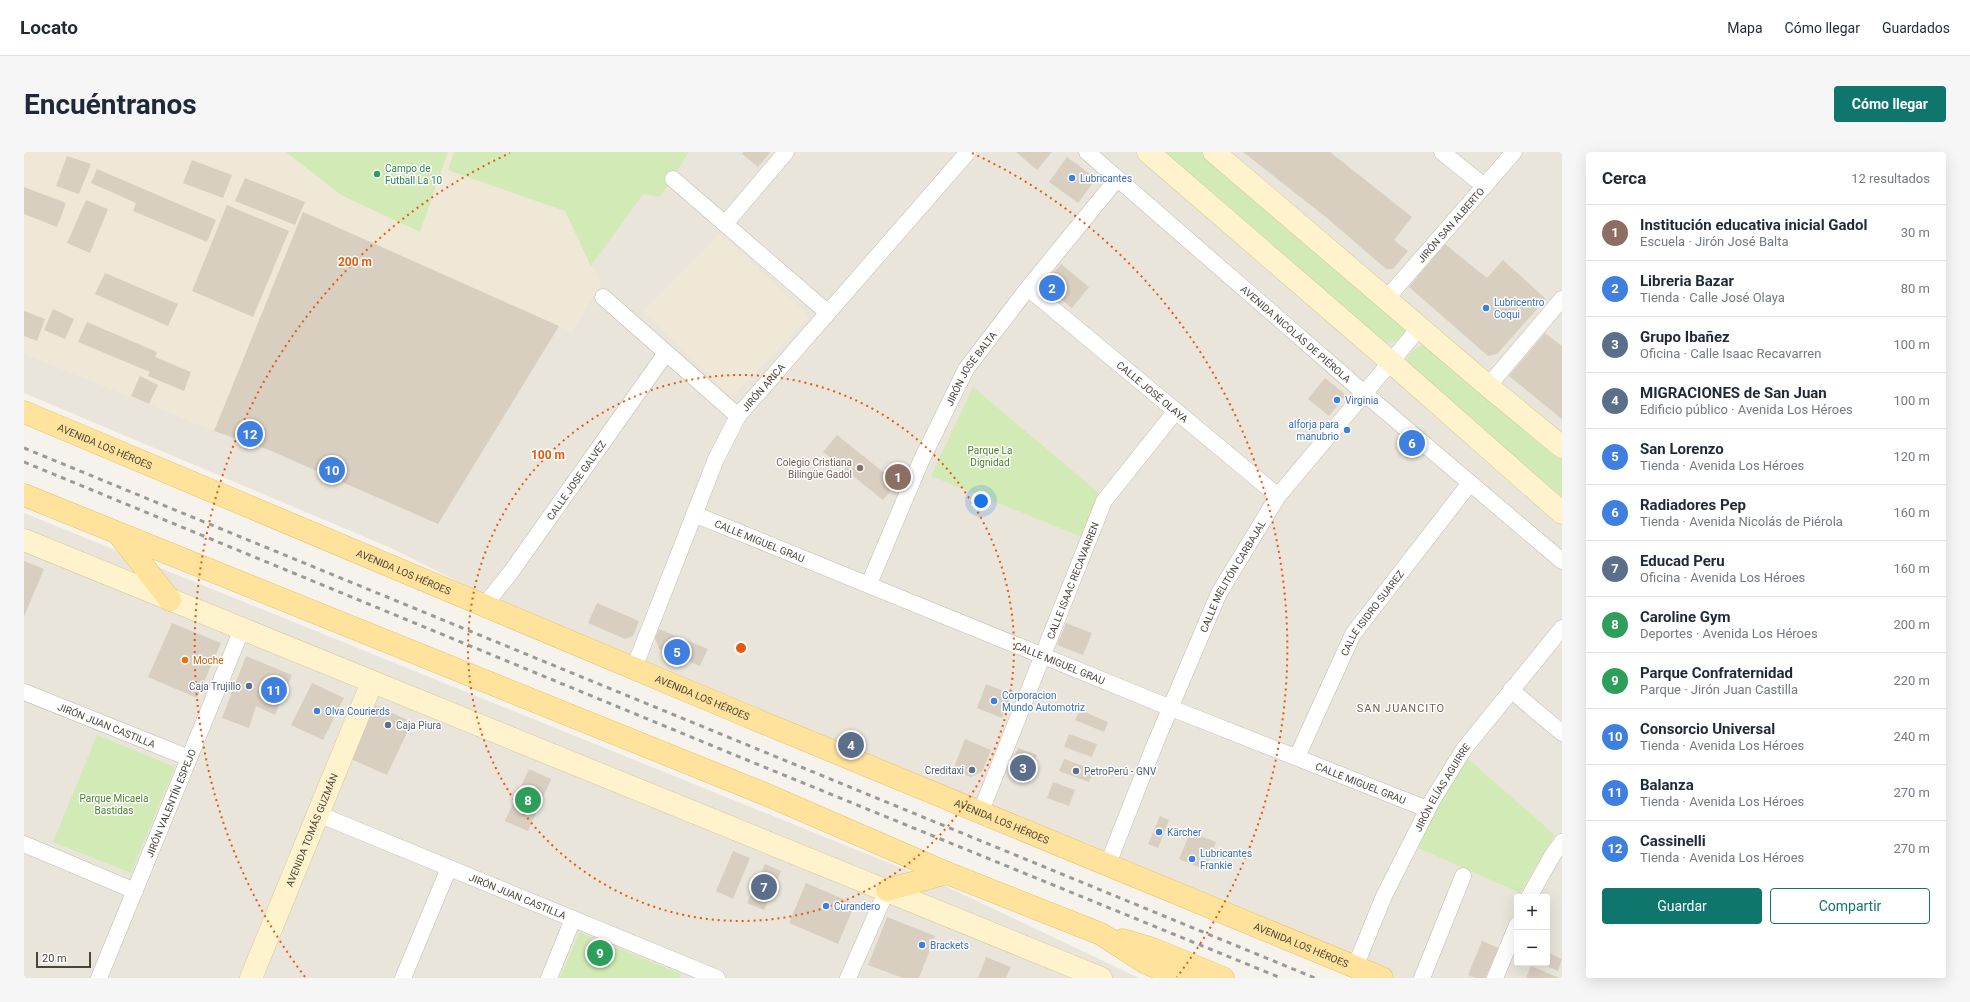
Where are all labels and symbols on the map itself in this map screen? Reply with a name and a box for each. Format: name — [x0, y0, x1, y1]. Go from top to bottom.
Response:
place label: Campo de Futball La 10 — [385, 163, 443, 186]
marker: Campo de Futball La 10 — [372, 169, 382, 179]
marker: Lubricantes — [1067, 173, 1077, 183]
place label: Lubricantes — [1080, 173, 1132, 184]
street label: JIRÓN SAN ALBERTO — [1416, 185, 1487, 265]
text: 200 m — [338, 255, 372, 269]
pin: 2 — [1039, 273, 1065, 303]
street label: AVENIDA NICOLÁS DE PIÉROLA — [1239, 284, 1353, 385]
place label: Lubricentro Coqui — [1494, 297, 1545, 320]
marker: Lubricentro Coqui — [1481, 303, 1491, 313]
street label: JIRÓN JOSÉ BALTA — [944, 329, 999, 408]
street label: CALLE JOSÉ OLAYA — [1114, 359, 1190, 425]
street label: JIRÓN ARICA — [740, 361, 787, 414]
marker: Virginia — [1332, 395, 1342, 405]
place label: Virginia — [1345, 395, 1379, 406]
pin: 12 — [237, 419, 263, 449]
place label: alforja para manubrio — [1289, 419, 1339, 442]
street label: AVENIDA LOS HÉROES — [56, 422, 154, 471]
marker: alforja para manubrio — [1342, 425, 1352, 435]
pin: 6 — [1399, 428, 1425, 458]
street label: CALLE JOSE GALVEZ — [545, 439, 608, 522]
park label: Parque La Dignidad — [968, 445, 1012, 468]
text: 100 m — [531, 448, 565, 462]
pin: 10 — [319, 455, 345, 485]
place label: Colegio Cristiana Bilingüe Gadol — [776, 457, 852, 480]
pin: 1 — [885, 462, 911, 492]
marker: Colegio Cristiana Bilingüe Gadol — [855, 463, 865, 473]
your location — [971, 491, 991, 511]
street label: CALLE MIGUEL GRAU — [713, 518, 806, 564]
street label: CALLE MELITÓN CARBAJAL — [1198, 518, 1268, 634]
street label: CALLE ISAAC RECAVARREN — [1045, 521, 1101, 641]
street label: AVENIDA LOS HÉROES — [355, 547, 453, 597]
street label: CALLE ISIDRO SUAREZ — [1339, 569, 1406, 658]
pin: 5 — [664, 637, 690, 667]
street label: CALLE MIGUEL GRAU — [1013, 640, 1106, 687]
centre of rings — [734, 641, 748, 655]
marker: Moche — [180, 655, 190, 665]
place label: Moche — [193, 655, 223, 666]
street label: AVENIDA LOS HÉROES — [653, 673, 751, 722]
pin: 11 — [261, 675, 287, 705]
place label: Caja Trujillo — [189, 681, 241, 692]
marker: Caja Trujillo — [244, 681, 254, 691]
place label: Corporacion Mundo Automotriz — [1002, 690, 1085, 713]
marker: Corporacion Mundo Automotriz — [989, 696, 999, 706]
street label: JIRÓN JUAN CASTILLA — [56, 701, 157, 750]
district label: SAN JUANCITO — [1357, 702, 1445, 715]
marker: Olva Courierds — [312, 706, 322, 716]
place label: Olva Courierds — [325, 706, 390, 717]
marker: Caja Piura — [383, 720, 393, 730]
place label: Caja Piura — [396, 720, 441, 731]
pin: 4 — [838, 730, 864, 760]
street label: JIRÓN ELÍAS AGUIRRE — [1413, 741, 1473, 833]
street label: JIRÓN VALENTÍN ESPEJO — [144, 747, 198, 859]
pin: 3 — [1010, 753, 1036, 783]
street label: CALLE MIGUEL GRAU — [1314, 761, 1407, 806]
place label: Creditaxi — [925, 765, 964, 776]
marker: Creditaxi — [967, 765, 977, 775]
marker: PetroPerú - GNV — [1071, 766, 1081, 776]
place label: PetroPerú - GNV — [1084, 766, 1157, 777]
street label: AVENIDA TOMÁS GUZMÁN — [284, 772, 340, 888]
pin: 8 — [515, 785, 541, 815]
park label: Parque Micaela Bastidas — [80, 793, 148, 816]
street label: AVENIDA LOS HÉROES — [953, 797, 1051, 846]
marker: Kärcher — [1154, 827, 1164, 837]
place label: Kärcher — [1167, 827, 1202, 838]
place label: Lubricantes Frankie — [1200, 848, 1252, 871]
marker: Lubricantes Frankie — [1187, 854, 1197, 864]
street label: JIRÓN JUAN CASTILLA — [467, 872, 568, 922]
pin: 7 — [751, 872, 777, 902]
marker: Curandero — [821, 901, 831, 911]
place label: Curandero — [834, 901, 880, 912]
street label: AVENIDA LOS HÉROES — [1252, 921, 1350, 970]
pin: 9 — [587, 938, 613, 968]
marker: Brackets — [917, 940, 927, 950]
place label: Brackets — [930, 940, 969, 951]
scale bar — [36, 950, 91, 969]

